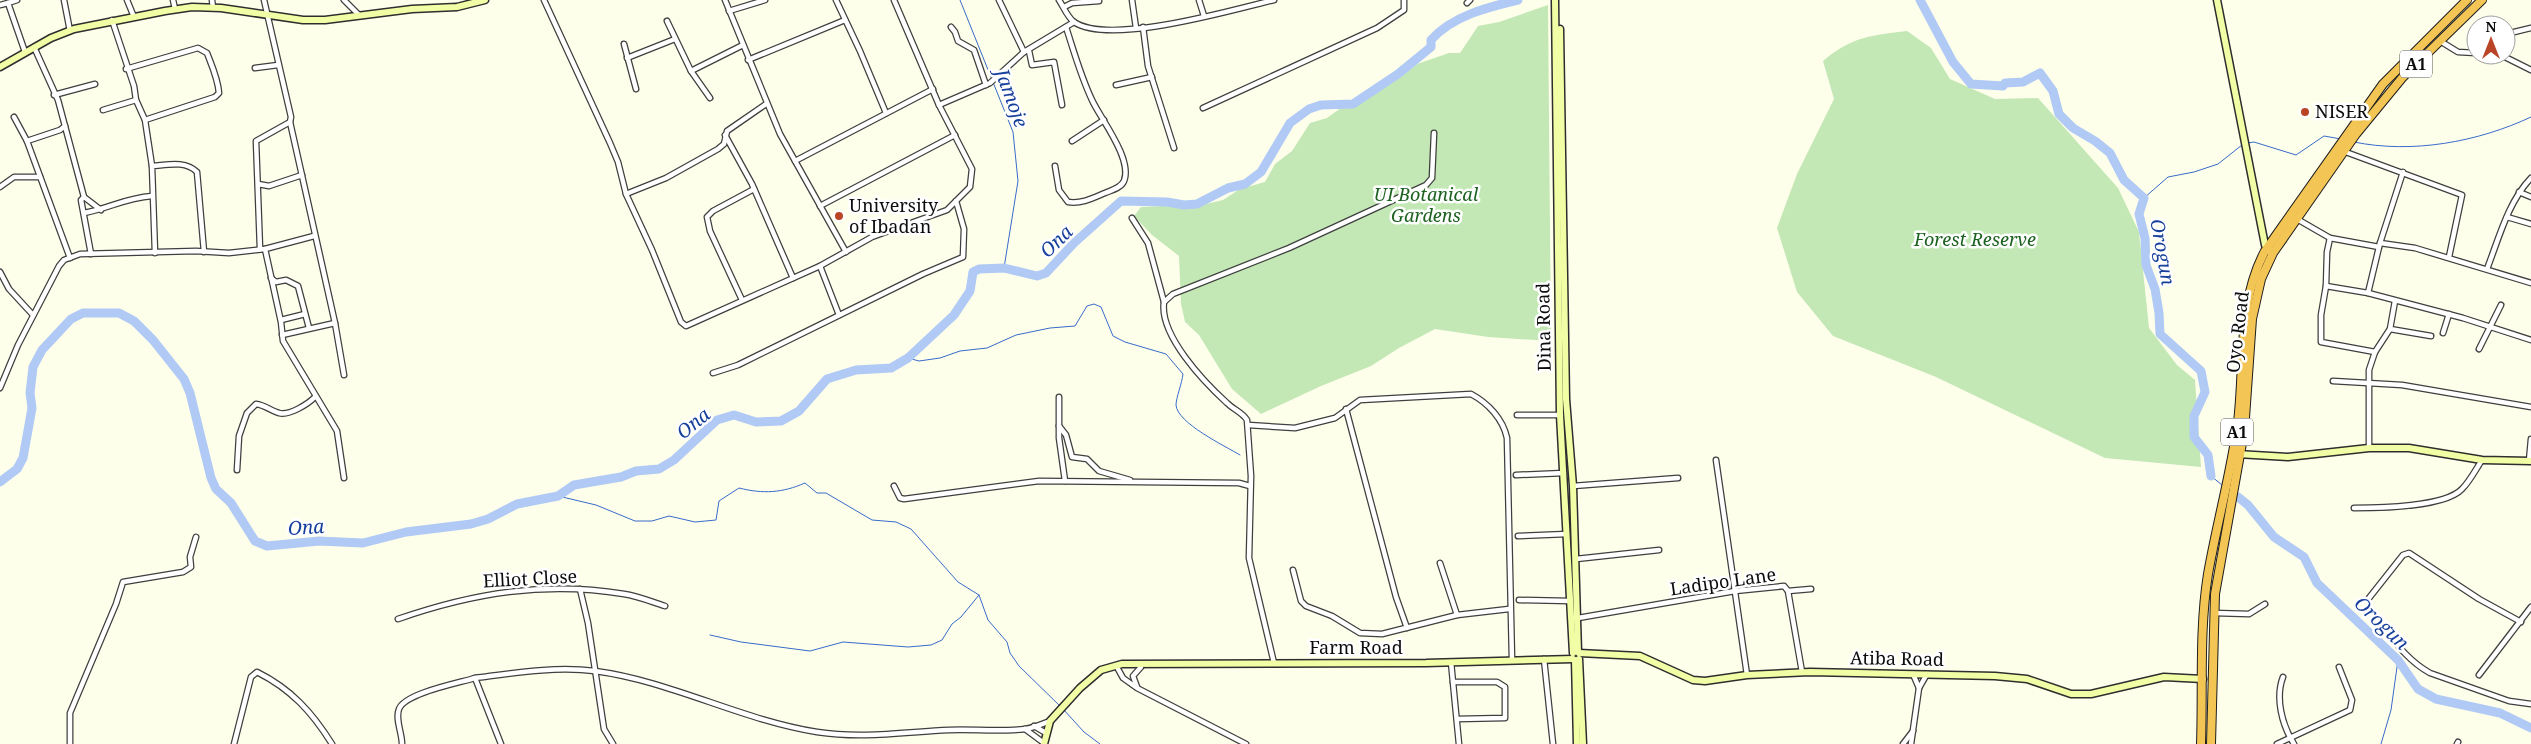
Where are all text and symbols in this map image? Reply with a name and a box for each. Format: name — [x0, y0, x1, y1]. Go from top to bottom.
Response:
north arrow — [2466, 15, 2516, 65]
text: N — [2485, 17, 2497, 36]
road number: A1 — [2400, 51, 2432, 78]
water label: Jamoje — [988, 62, 1035, 131]
place label: NISER — [2315, 99, 2368, 123]
marker: NISER — [2299, 106, 2311, 118]
park label: UI Botanical Gardens — [1374, 182, 1479, 227]
place label: University of Ibadan — [849, 193, 939, 238]
marker: University of Ibadan — [833, 210, 845, 222]
water label: Orogun — [2144, 217, 2182, 288]
water label: Ona — [1034, 219, 1078, 263]
park label: Forest Reserve — [1913, 227, 2036, 251]
street label: Dina Road — [1530, 282, 1556, 372]
street label: Oyo Road — [2220, 290, 2254, 374]
water label: Ona — [671, 401, 715, 445]
road number: A1 — [2221, 418, 2253, 446]
water label: Ona — [287, 513, 325, 541]
street label: Ladipo Lane — [1668, 562, 1777, 600]
street label: Elliot Close — [482, 564, 578, 592]
water label: Orogun — [2349, 590, 2416, 656]
street label: Farm Road — [1309, 635, 1403, 659]
street label: Atiba Road — [1850, 645, 1944, 671]

